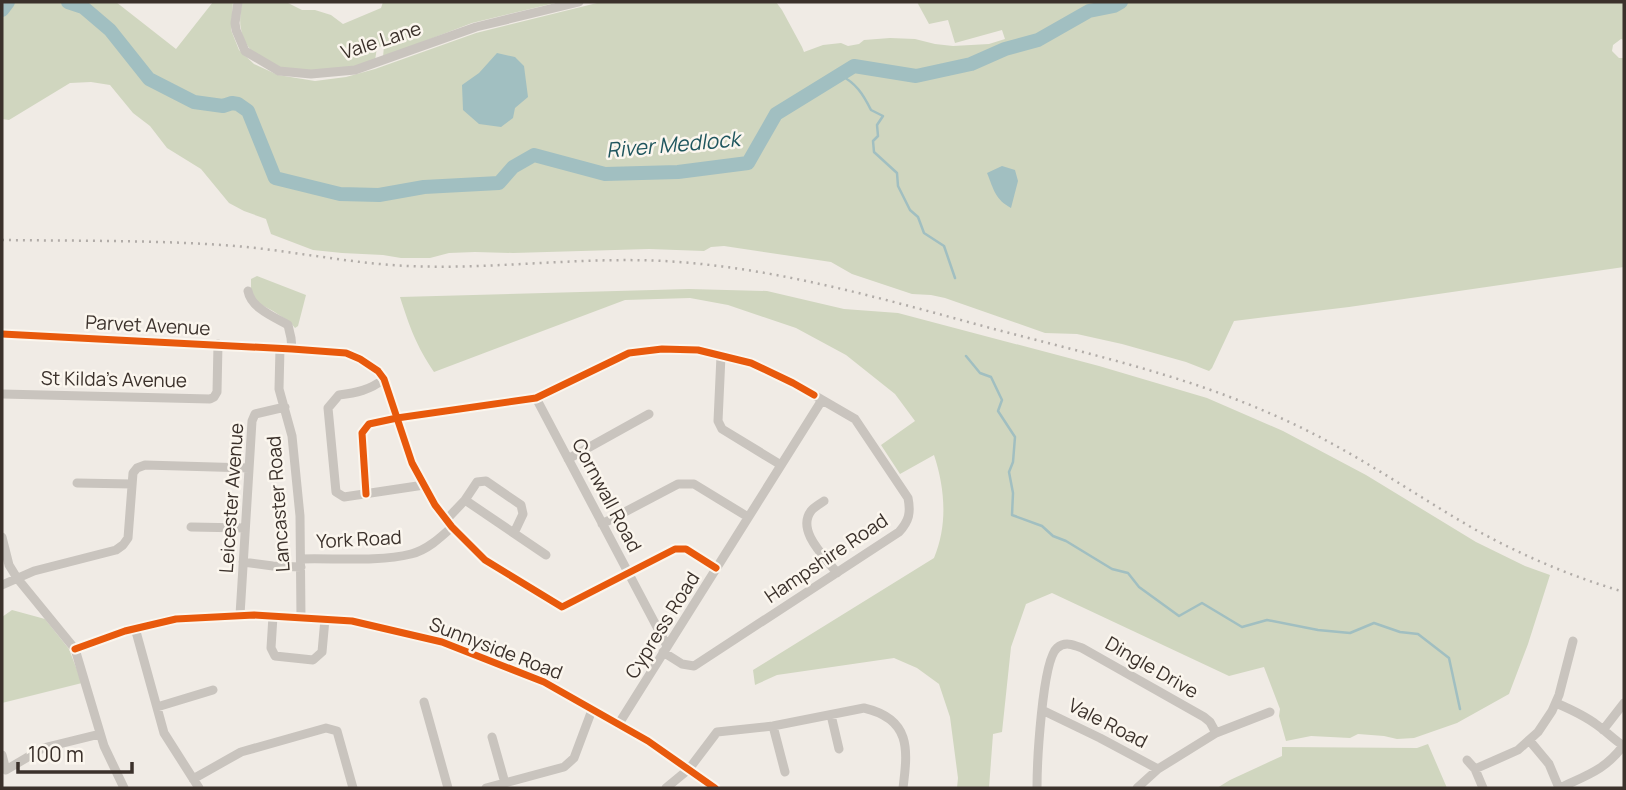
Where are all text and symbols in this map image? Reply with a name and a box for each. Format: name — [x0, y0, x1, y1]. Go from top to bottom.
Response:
street label: Vale Lane — [337, 15, 425, 65]
water label: River Medlock — [605, 124, 744, 164]
street label: Parvet Avenue — [85, 309, 211, 341]
street label: St Kilda's Avenue — [41, 365, 187, 393]
street label: Leicester Avenue — [213, 422, 249, 574]
street label: Cornwall Road — [566, 434, 648, 556]
street label: Lancaster Road — [260, 435, 296, 573]
street label: Hampshire Road — [759, 507, 893, 609]
street label: York Road — [316, 524, 402, 554]
street label: Cypress Road — [619, 567, 705, 683]
street label: Sunnyside Road — [426, 611, 566, 685]
street label: Dingle Drive — [1101, 630, 1203, 704]
street label: Vale Road — [1064, 692, 1152, 754]
scale bar — [18, 730, 131, 774]
text: 100 m — [28, 740, 84, 768]

